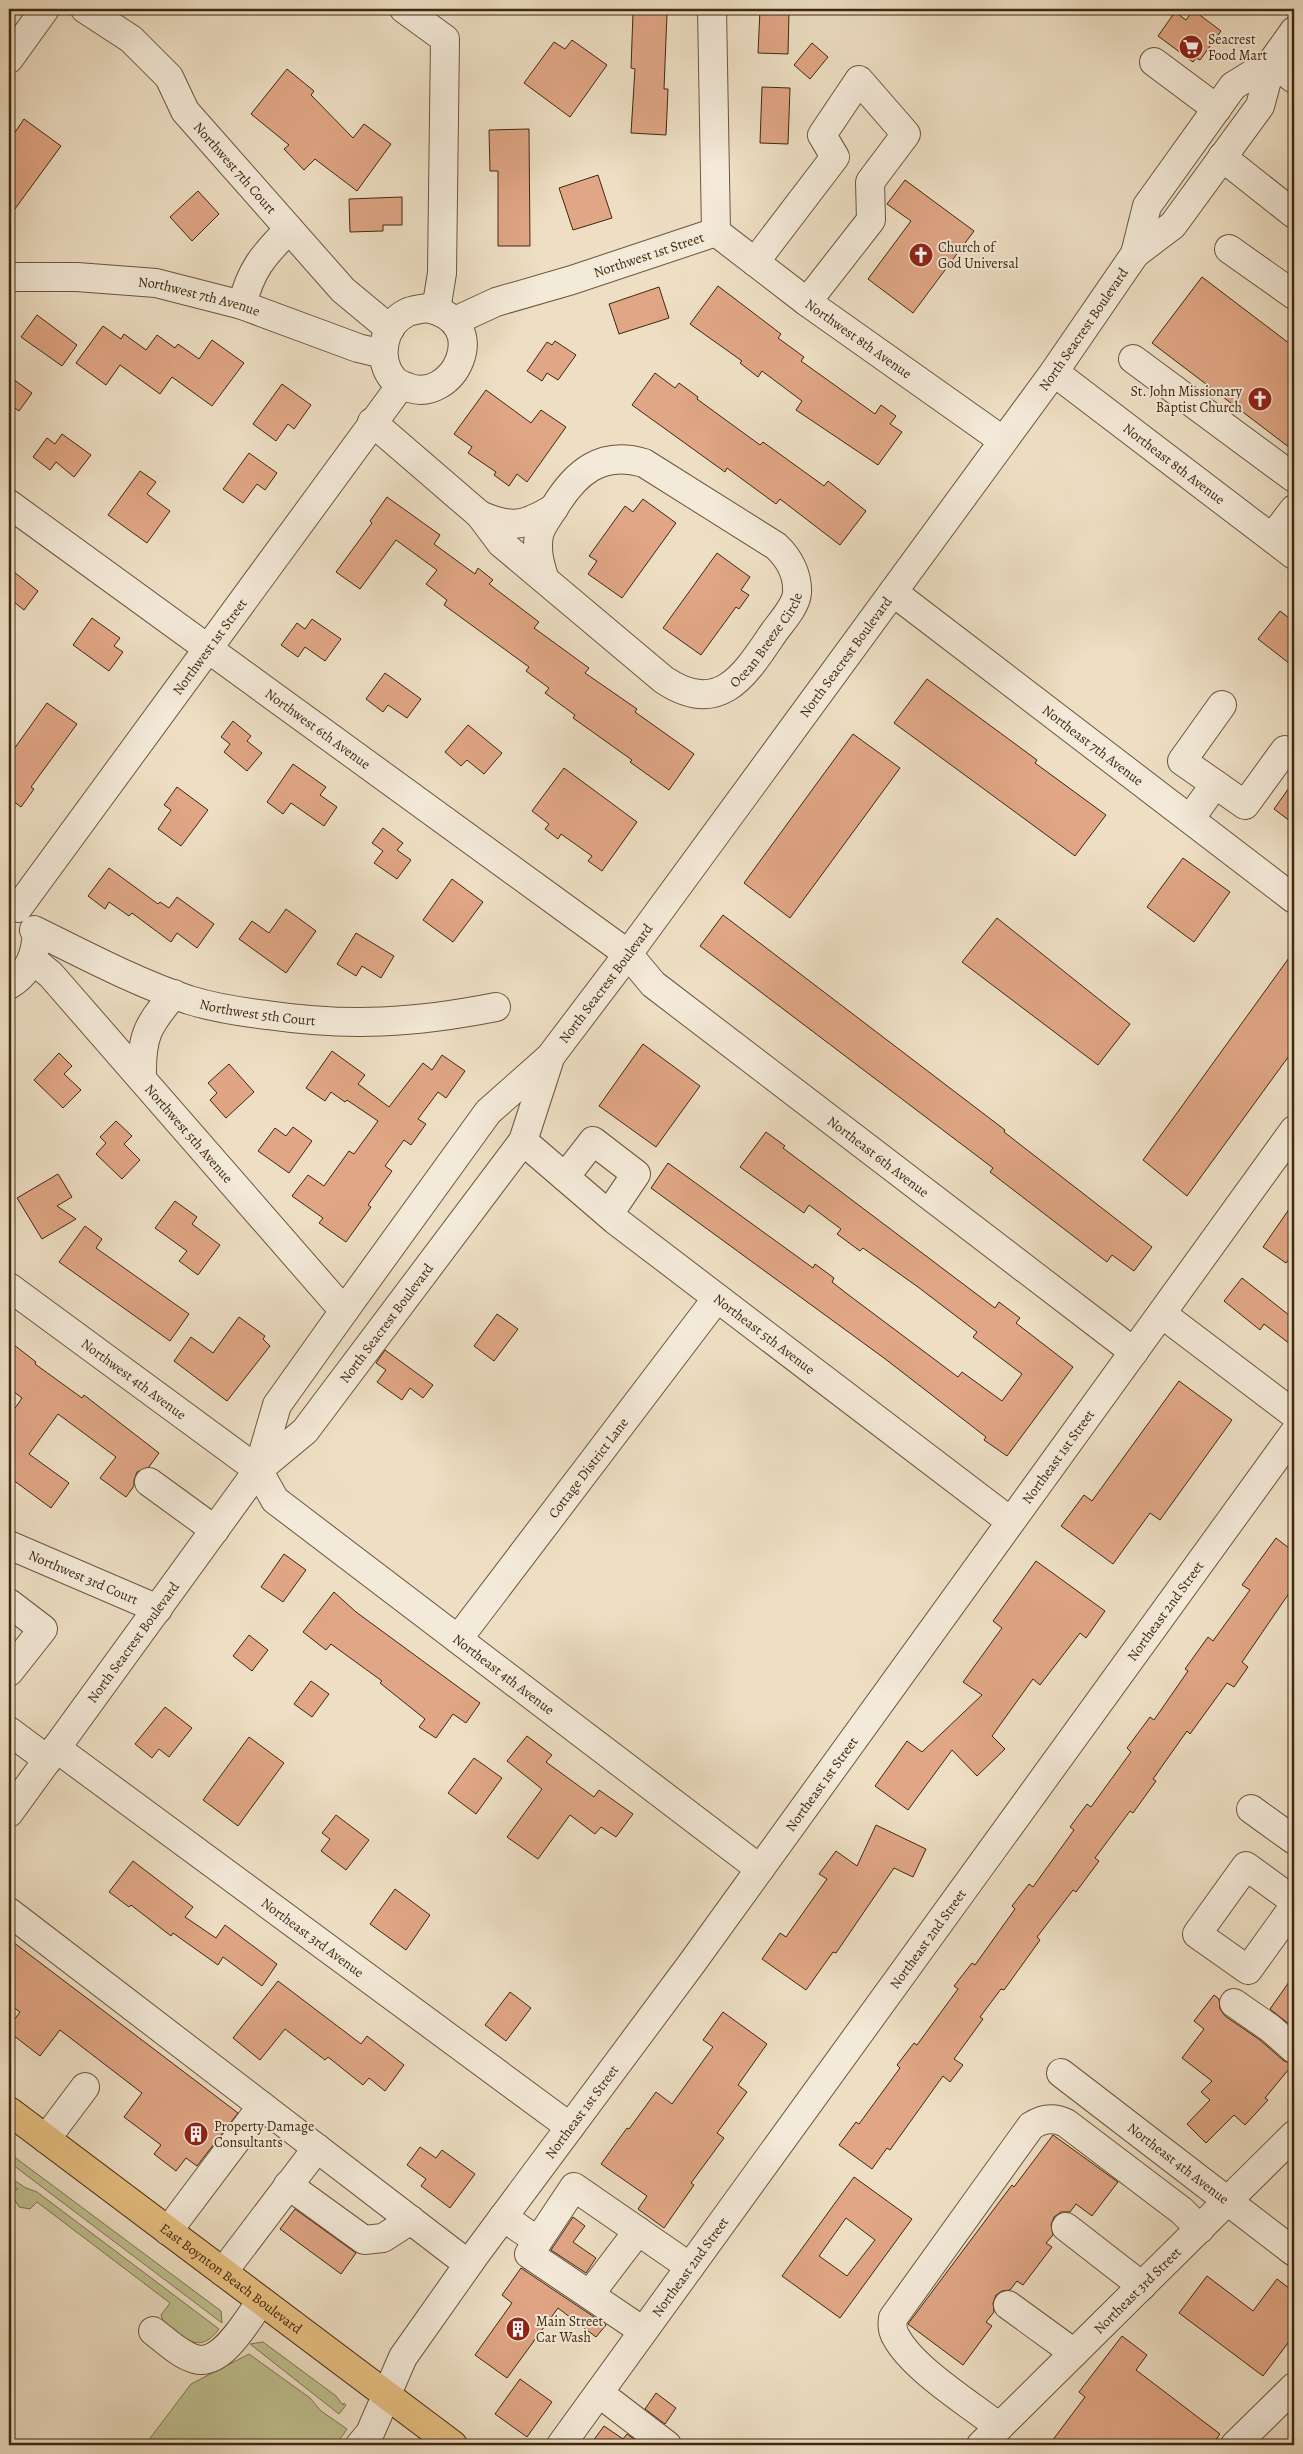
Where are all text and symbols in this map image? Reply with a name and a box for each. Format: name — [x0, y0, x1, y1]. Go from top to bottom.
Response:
place label: Seacrest Food Mart — [1208, 30, 1267, 65]
supermarket icon: Seacrest Food Mart — [1178, 34, 1204, 60]
street label: Northwest 7th Court — [189, 118, 281, 218]
street label: Northwest 1st Street — [591, 228, 707, 282]
place label: Church of God Universal — [938, 238, 1019, 273]
church icon: Church of God Universal — [908, 242, 934, 268]
street label: North Seacrest Boulevard — [1034, 264, 1133, 395]
street label: Northwest 7th Avenue — [137, 273, 263, 321]
street label: Northwest 8th Avenue — [801, 295, 915, 383]
place label: St. John Missionary Baptist Church — [1130, 382, 1243, 417]
church icon: St. John Missionary Baptist Church — [1247, 386, 1273, 412]
street label: Northeast 8th Avenue — [1119, 419, 1229, 509]
street label: Ocean Breeze Circle — [726, 591, 807, 692]
street label: North Seacrest Boulevard — [795, 593, 897, 721]
street label: Northwest 1st Street — [168, 594, 252, 699]
street label: Northwest 6th Avenue — [261, 684, 374, 774]
street label: Northeast 7th Avenue — [1038, 701, 1147, 790]
street label: North Seacrest Boulevard — [555, 919, 657, 1047]
street label: Northwest 5th Court — [197, 994, 317, 1030]
street label: Northwest 5th Avenue — [140, 1080, 237, 1187]
street label: Northeast 6th Avenue — [823, 1112, 933, 1202]
street label: North Seacrest Boulevard — [335, 1259, 438, 1387]
street label: Northeast 5th Avenue — [709, 1289, 819, 1379]
street label: Northwest 4th Avenue — [77, 1334, 190, 1424]
street label: Northeast 1st Street — [1018, 1405, 1099, 1508]
street label: Cottage District Lane — [544, 1414, 633, 1522]
street label: Northwest 3rd Court — [26, 1546, 141, 1609]
street label: Northeast 2nd Street — [1123, 1557, 1208, 1665]
street label: North Seacrest Boulevard — [83, 1578, 184, 1707]
street label: Northeast 4th Avenue — [449, 1630, 558, 1719]
street label: Northeast 1st Street — [781, 1733, 863, 1835]
street label: Northeast 2nd Street — [885, 1885, 971, 1993]
street label: Northeast 3rd Avenue — [257, 1893, 368, 1982]
street label: Northeast 1st Street — [541, 2061, 623, 2163]
place label: Property Damage Consultants — [214, 2117, 314, 2152]
street label: Northeast 4th Avenue — [1123, 2119, 1233, 2209]
building icon: Property Damage Consultants — [183, 2121, 209, 2147]
street label: Northeast 2nd Street — [648, 2213, 733, 2321]
street label: East Boynton Beach Boulevard — [156, 2219, 306, 2339]
street label: Northeast 3rd Street — [1090, 2243, 1186, 2338]
place label: Main Street Car Wash — [536, 2312, 603, 2347]
building icon: Main Street Car Wash — [505, 2316, 531, 2342]

